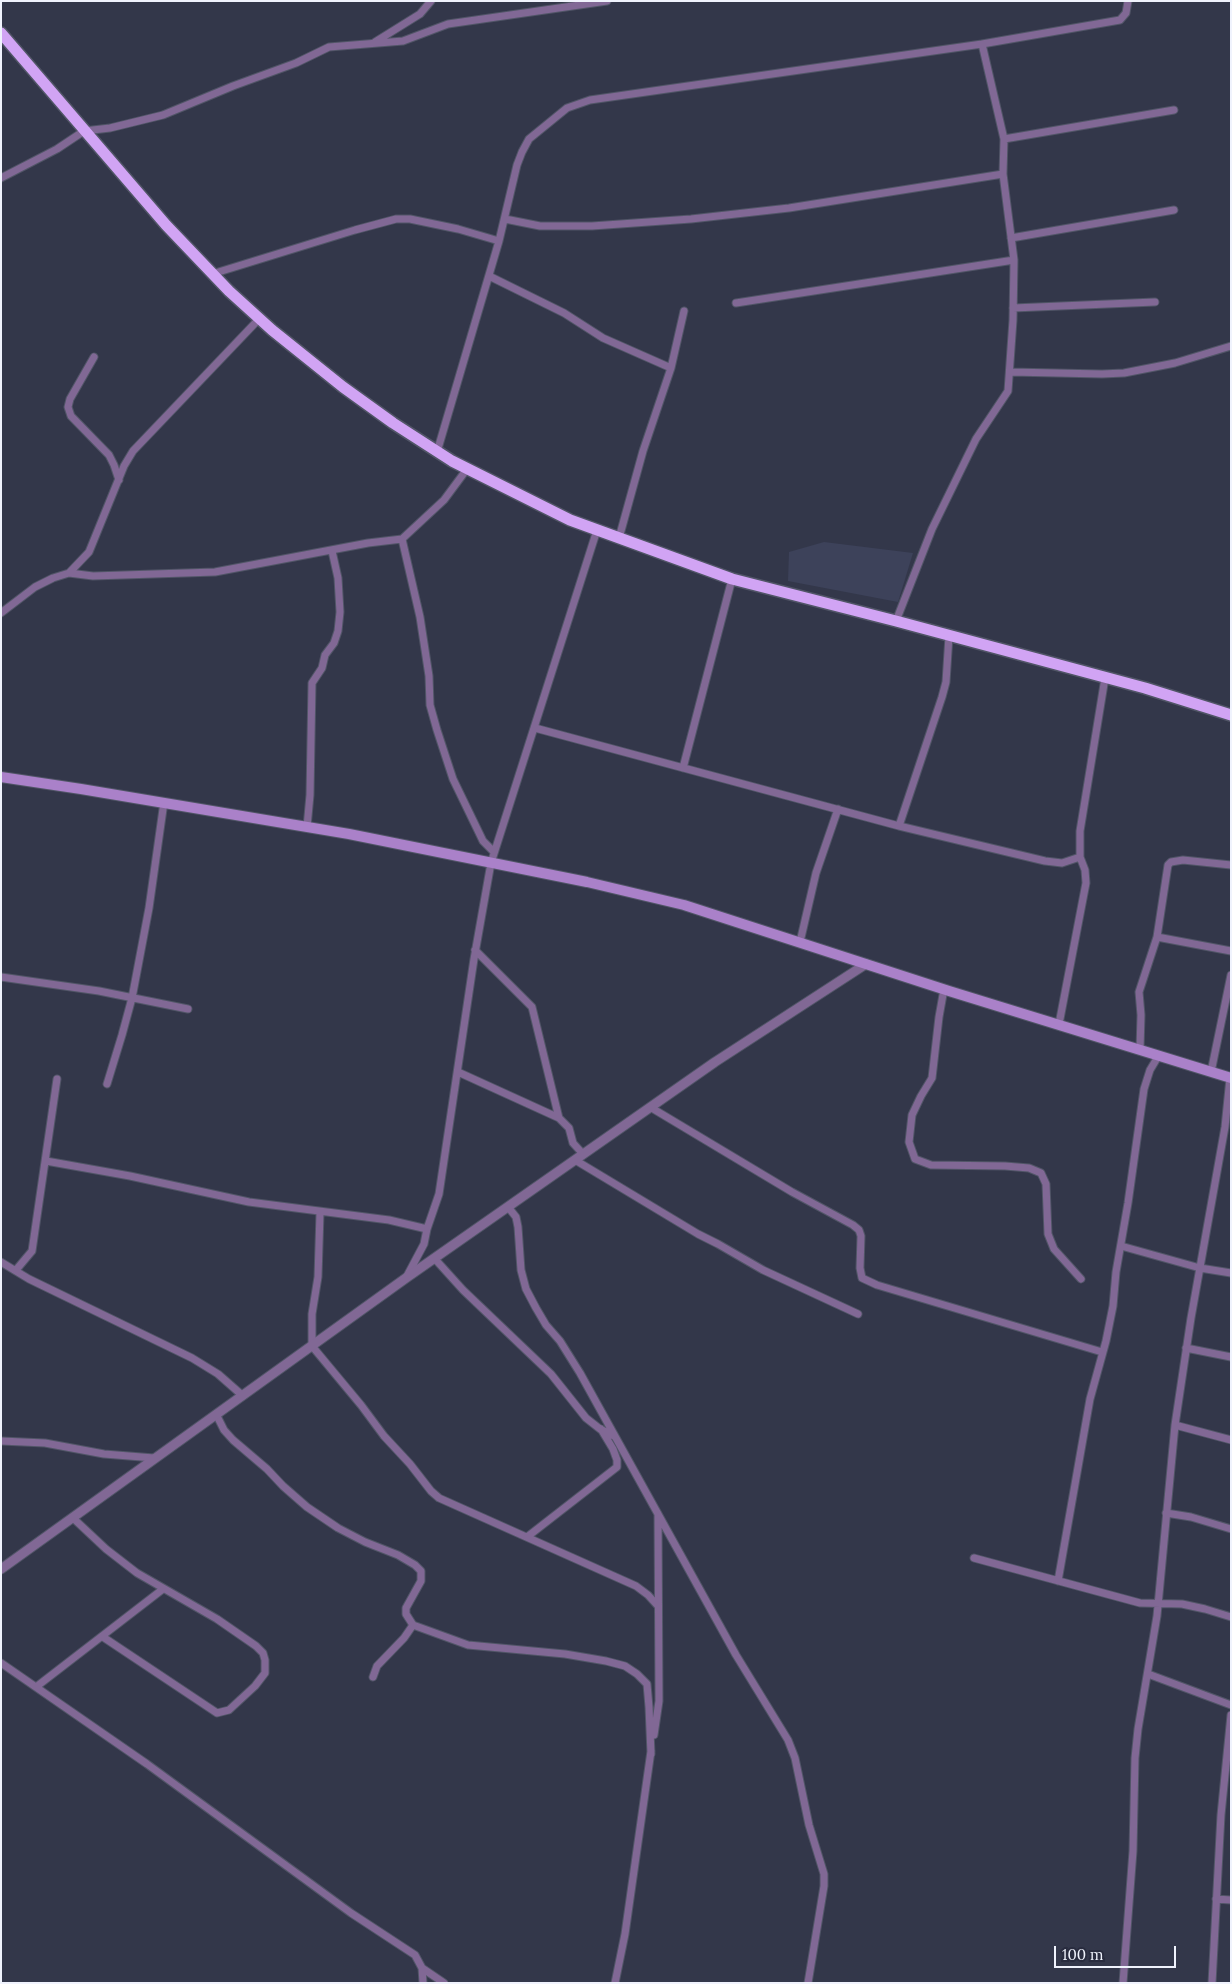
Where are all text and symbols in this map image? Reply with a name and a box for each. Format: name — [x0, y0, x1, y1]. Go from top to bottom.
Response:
scale bar — [1057, 1936, 1180, 1968]
text: 100 m — [1062, 1945, 1103, 1964]

